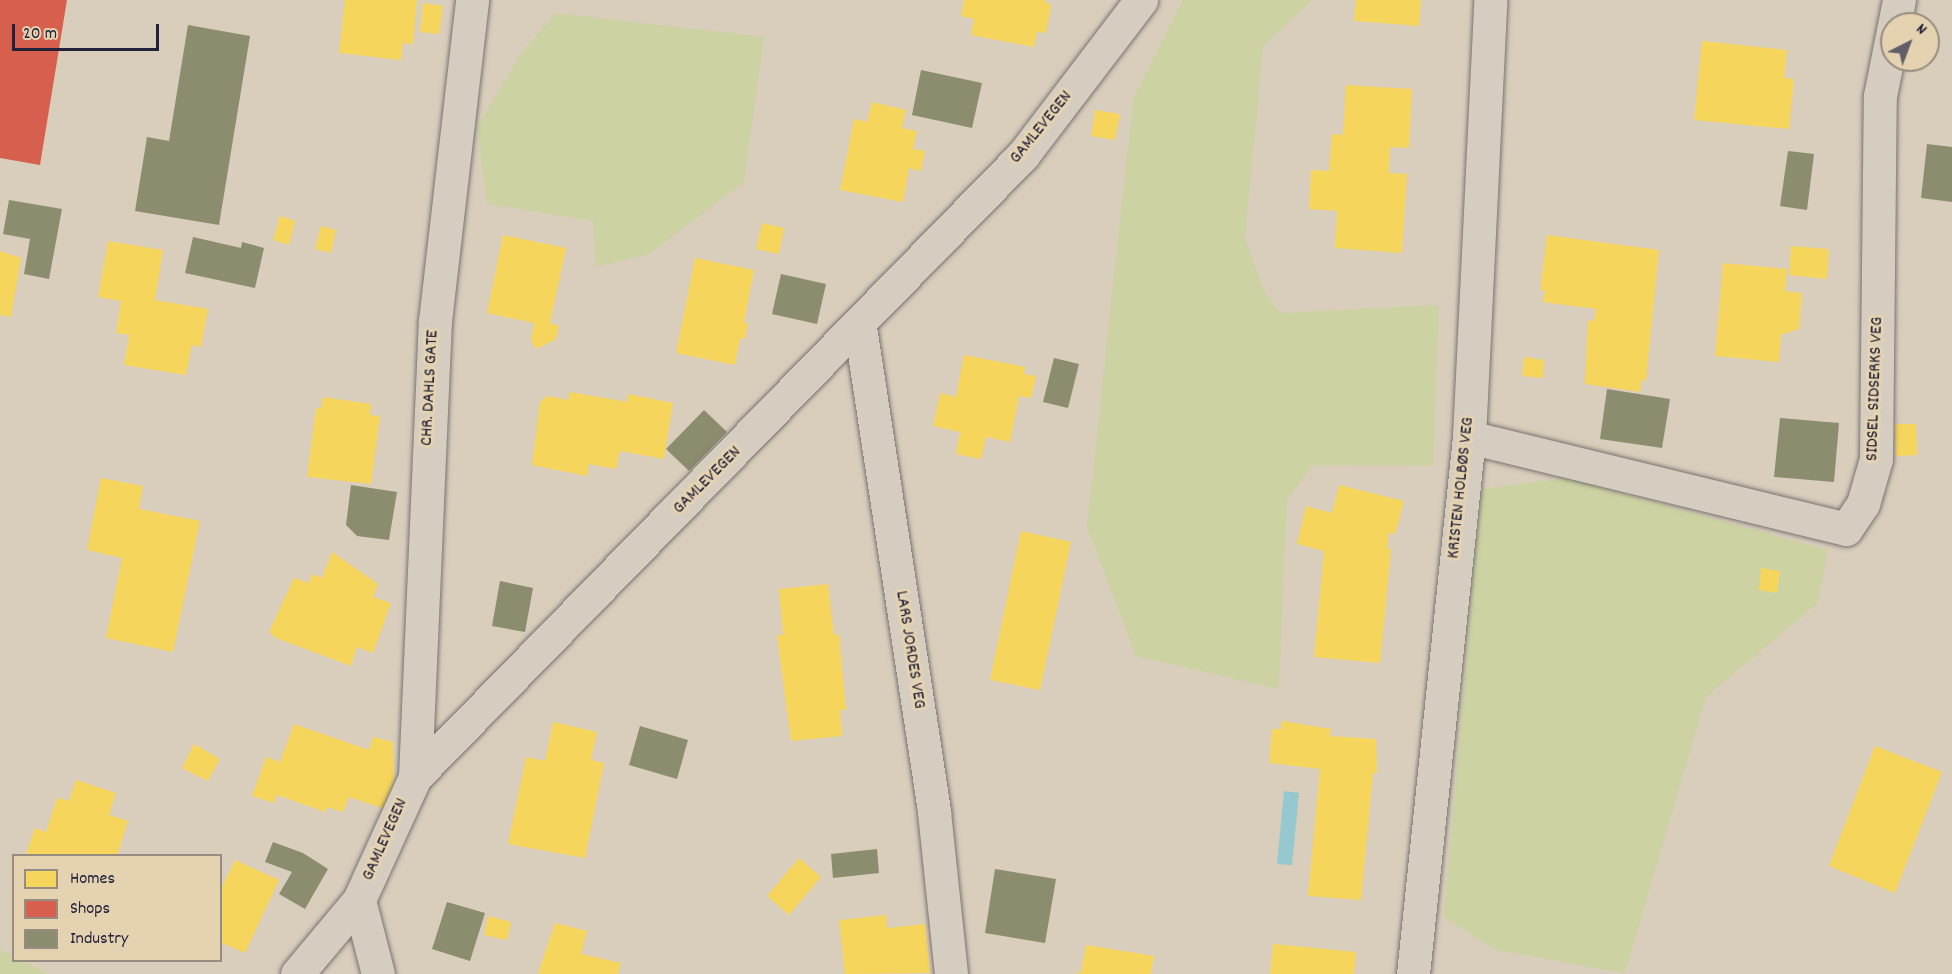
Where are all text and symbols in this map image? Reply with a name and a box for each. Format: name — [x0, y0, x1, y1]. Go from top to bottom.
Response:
scale bar — [15, 12, 162, 50]
north arrow — [1880, 12, 1940, 72]
text: N — [1910, 19, 1932, 41]
text: 20 m — [23, 22, 57, 47]
street label: GAMLEVEGEN — [1006, 87, 1078, 169]
street label: SIDSEL SIDSERKS VEG — [1863, 316, 1889, 462]
street label: CHR. DAHLS GATE — [417, 330, 445, 446]
street label: KRISTEN HOLBØS VEG — [1444, 416, 1480, 560]
street label: GAMLEVEGEN — [669, 442, 747, 520]
street label: LARS JORDES VEG — [889, 589, 929, 711]
street label: GAMLEVEGEN — [358, 795, 414, 885]
legend — [12, 854, 222, 962]
text: Homes — [70, 867, 115, 892]
text: Shops — [70, 897, 110, 922]
text: Industry — [70, 927, 128, 952]

